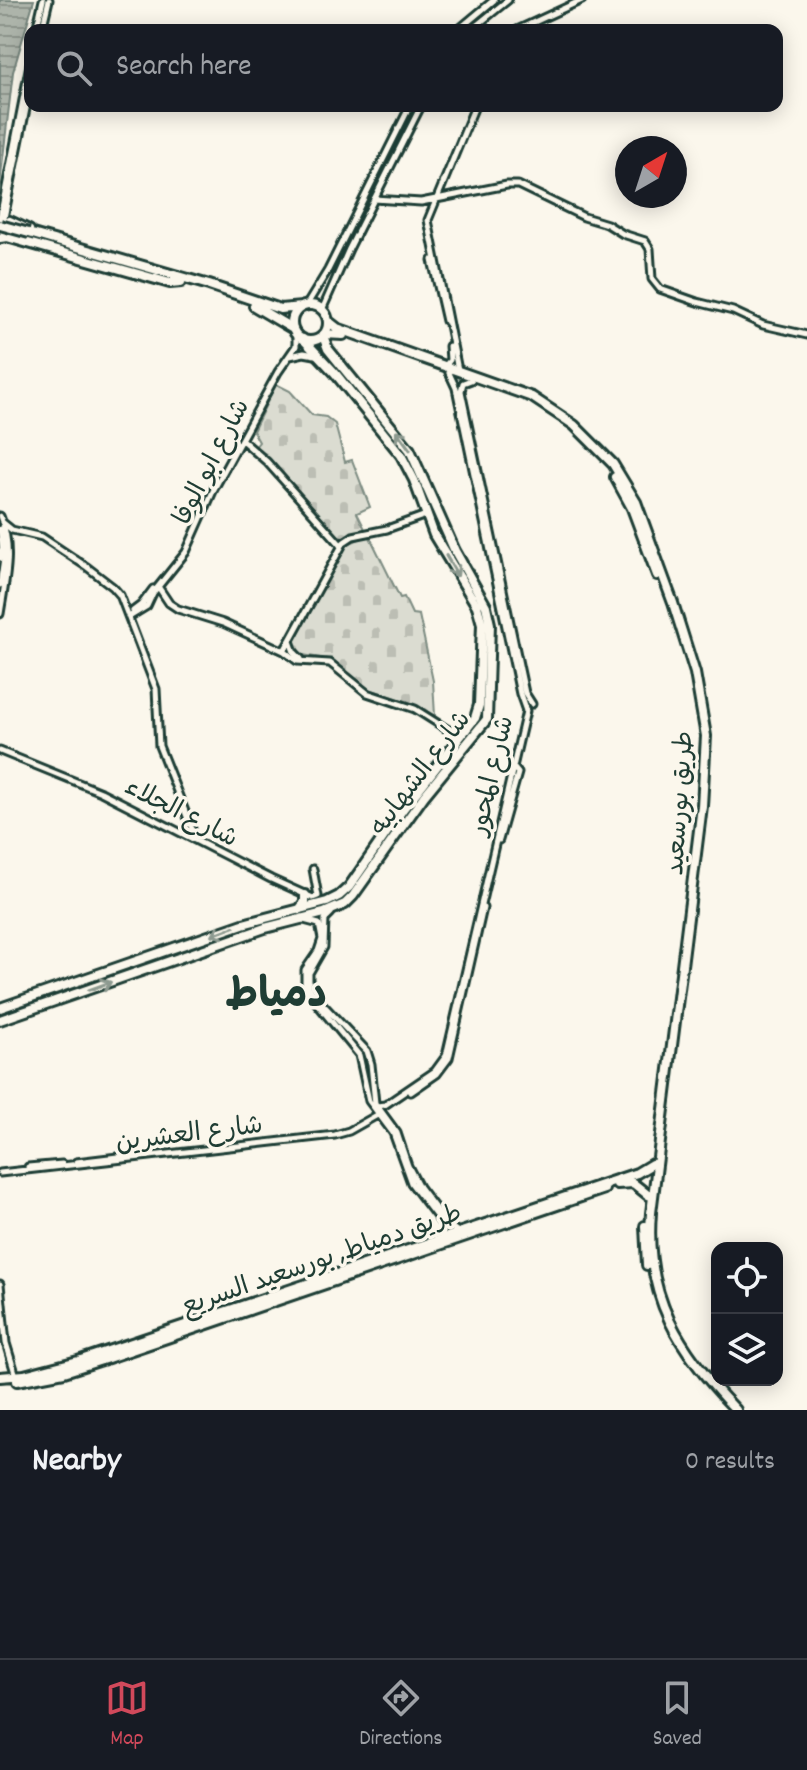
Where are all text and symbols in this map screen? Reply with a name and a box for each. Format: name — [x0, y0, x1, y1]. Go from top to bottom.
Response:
search box — [24, 24, 783, 112]
icon: search — [52, 46, 96, 90]
text: Search here — [116, 47, 252, 90]
north arrow — [615, 136, 687, 208]
street label: شارع ابو الوفا — [166, 393, 261, 532]
one-way arrow — [395, 430, 411, 452]
one-way arrow — [444, 554, 460, 577]
street label: شارع الشهابيه — [362, 704, 481, 845]
street label: شارع المحور — [461, 712, 525, 841]
street label: طريق بورسعيد — [658, 730, 705, 877]
street label: شارع الجلاء — [117, 770, 244, 859]
one-way arrow — [211, 925, 236, 939]
district label: دمياط — [225, 968, 327, 1028]
one-way arrow — [87, 978, 112, 992]
street label: شارع العشرين — [114, 1108, 265, 1163]
street label: طريق دمياط, بورسعيد السريع — [177, 1196, 467, 1327]
map controls — [711, 1242, 783, 1386]
button: locate — [711, 1242, 783, 1314]
button: layers — [711, 1314, 783, 1386]
text: Nearby — [32, 1438, 121, 1487]
text: 0 results — [685, 1444, 775, 1481]
tab: Map — [105, 1676, 149, 1755]
tab: Directions — [359, 1676, 443, 1755]
tab: Saved — [653, 1676, 702, 1755]

